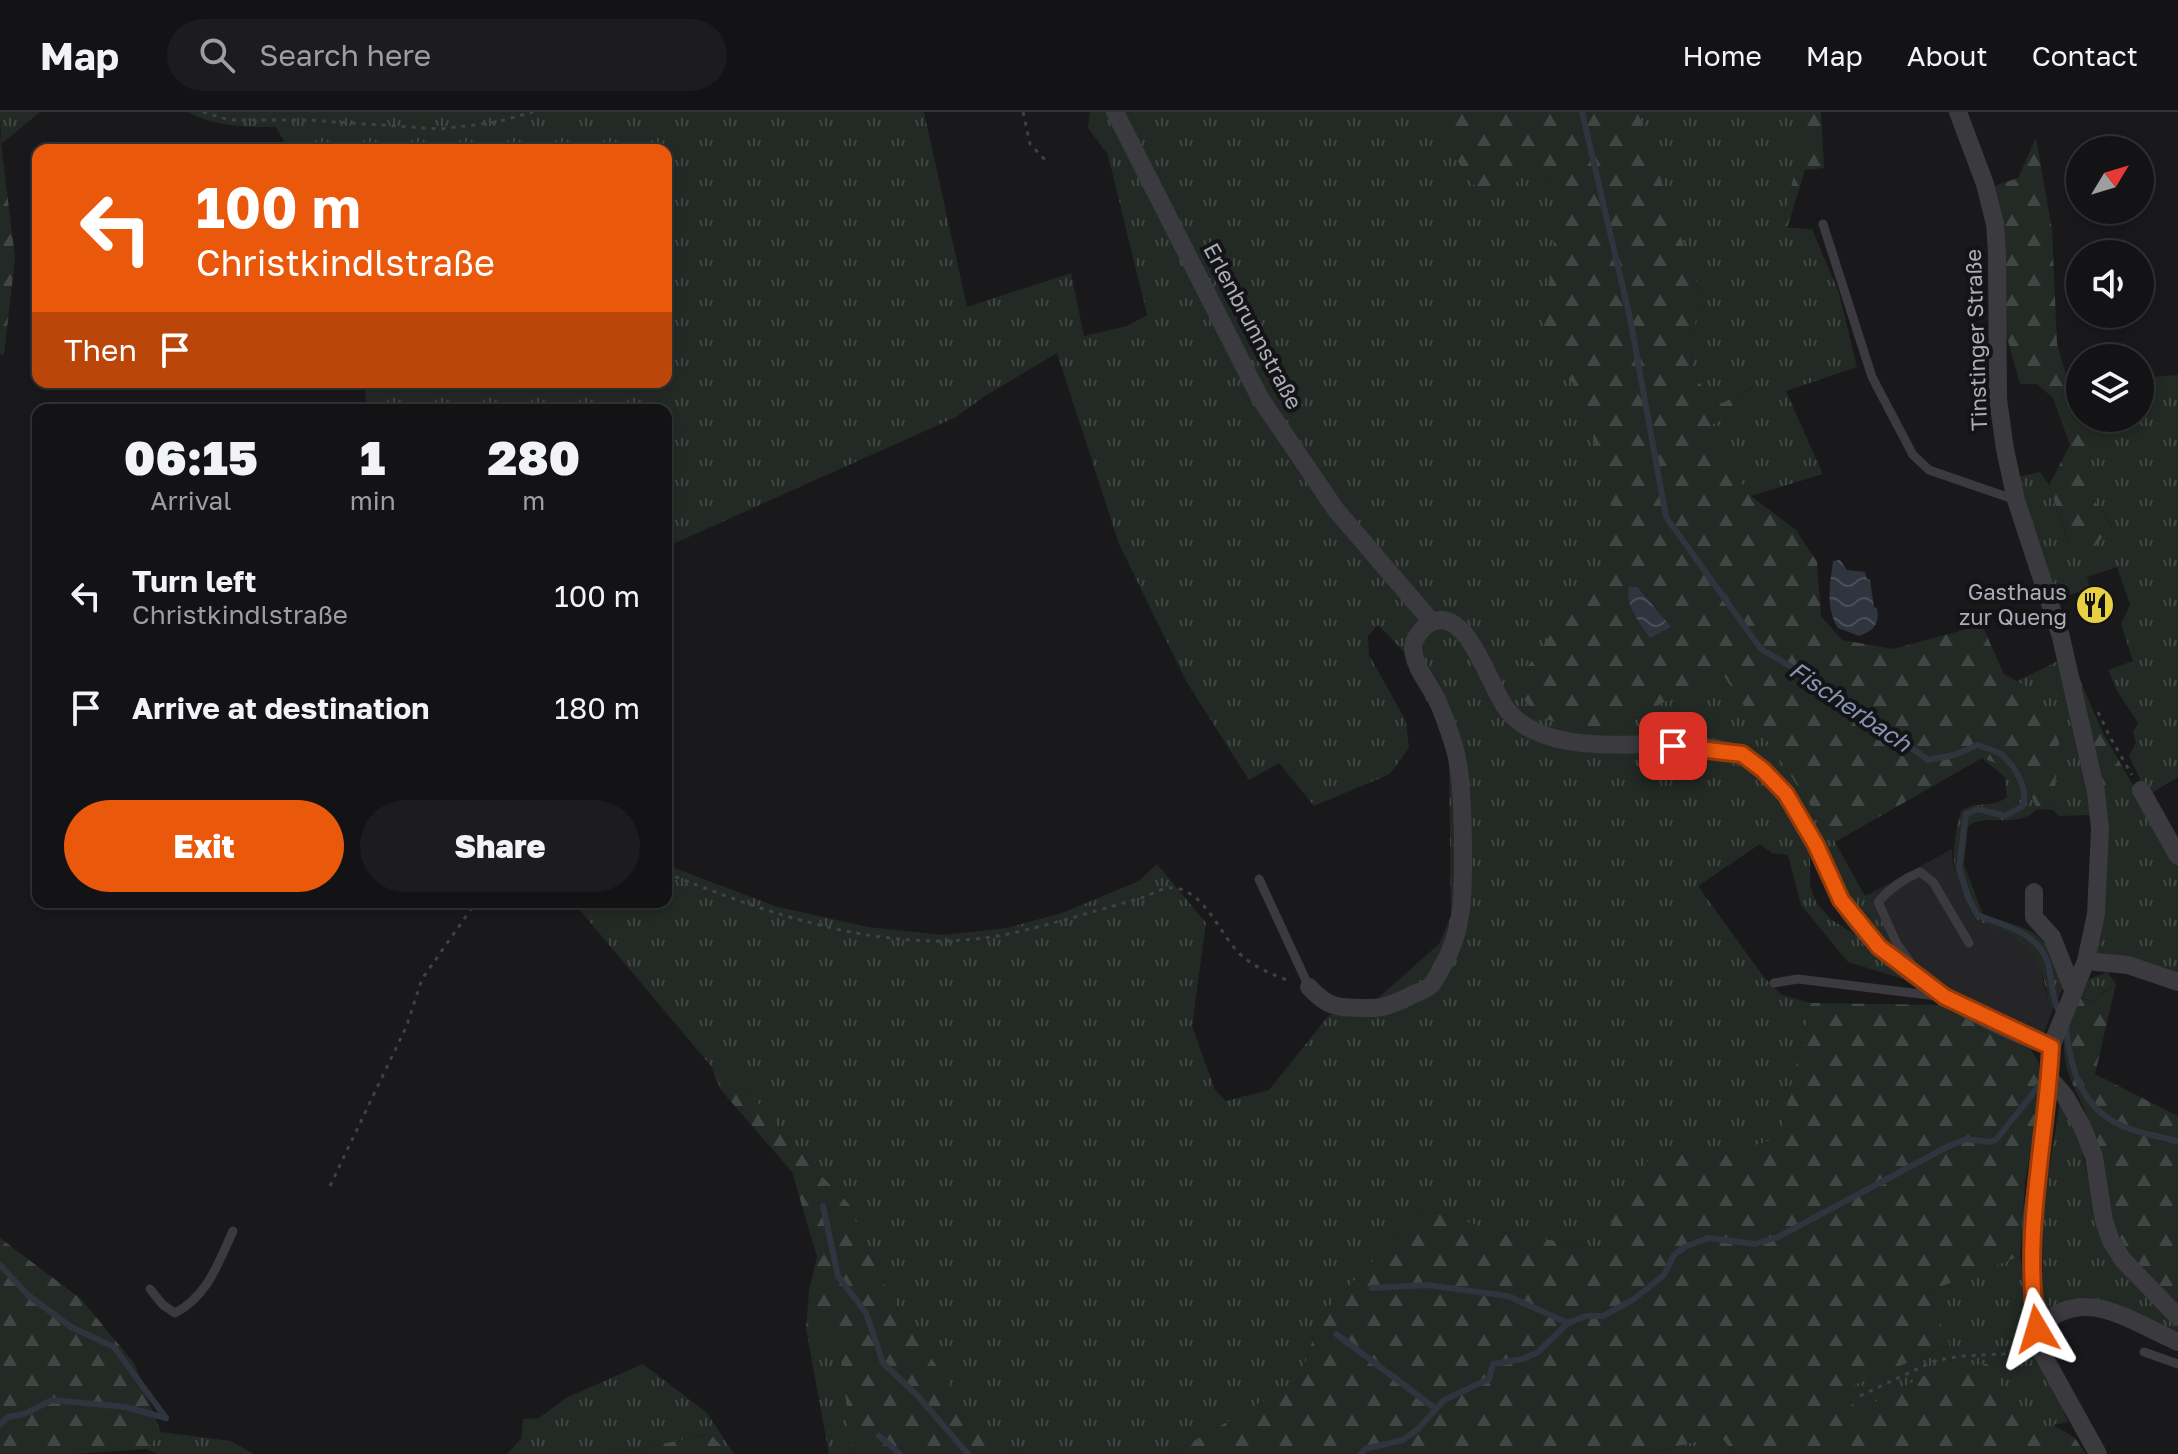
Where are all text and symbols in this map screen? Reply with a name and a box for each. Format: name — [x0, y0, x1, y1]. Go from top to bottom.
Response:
search box — [167, 19, 727, 91]
text: Map — [40, 33, 119, 78]
icon: search — [195, 33, 239, 77]
text: Search here — [259, 37, 431, 73]
text: Home — [1683, 39, 1762, 72]
text: Map — [1806, 39, 1863, 72]
text: About — [1907, 39, 1988, 72]
text: Contact — [2032, 39, 2138, 72]
north arrow — [2066, 136, 2154, 224]
map controls — [2066, 136, 2154, 432]
text: 100 m — [196, 173, 361, 240]
icon: left — [64, 176, 168, 280]
street label: Erlenbrunnstraße — [1198, 238, 1309, 413]
button: sound — [2066, 240, 2154, 328]
text: Christkindlstraße — [196, 241, 495, 284]
street label: Tinstinger Straße — [1959, 249, 1992, 431]
icon: arrive — [153, 328, 197, 372]
text: Then — [64, 332, 137, 368]
button: layers — [2066, 344, 2154, 432]
text: 06:15 — [124, 428, 258, 486]
text: 1 — [360, 428, 385, 486]
text: 280 — [487, 428, 580, 486]
text: Arrival — [150, 485, 232, 516]
text: min — [350, 485, 396, 516]
text: m — [522, 485, 545, 516]
text: Turn left — [132, 563, 257, 599]
icon: left — [64, 574, 108, 618]
text: 100 m — [554, 578, 640, 614]
place label: Gasthaus zur Queng — [1959, 578, 2067, 630]
restaurant icon: Gasthaus zur Queng — [2074, 584, 2116, 626]
text: Christkindlstraße — [132, 599, 348, 630]
water label: Fischerbach — [1784, 654, 1918, 758]
icon: arrive — [64, 686, 108, 730]
text: Arrive at destination — [132, 690, 429, 726]
text: 180 m — [555, 690, 640, 726]
pin — [1639, 712, 1707, 780]
icon: arrive — [1651, 724, 1695, 768]
button: Exit — [64, 800, 344, 892]
button: Share — [360, 800, 640, 892]
position arrow — [1995, 1287, 2079, 1371]

